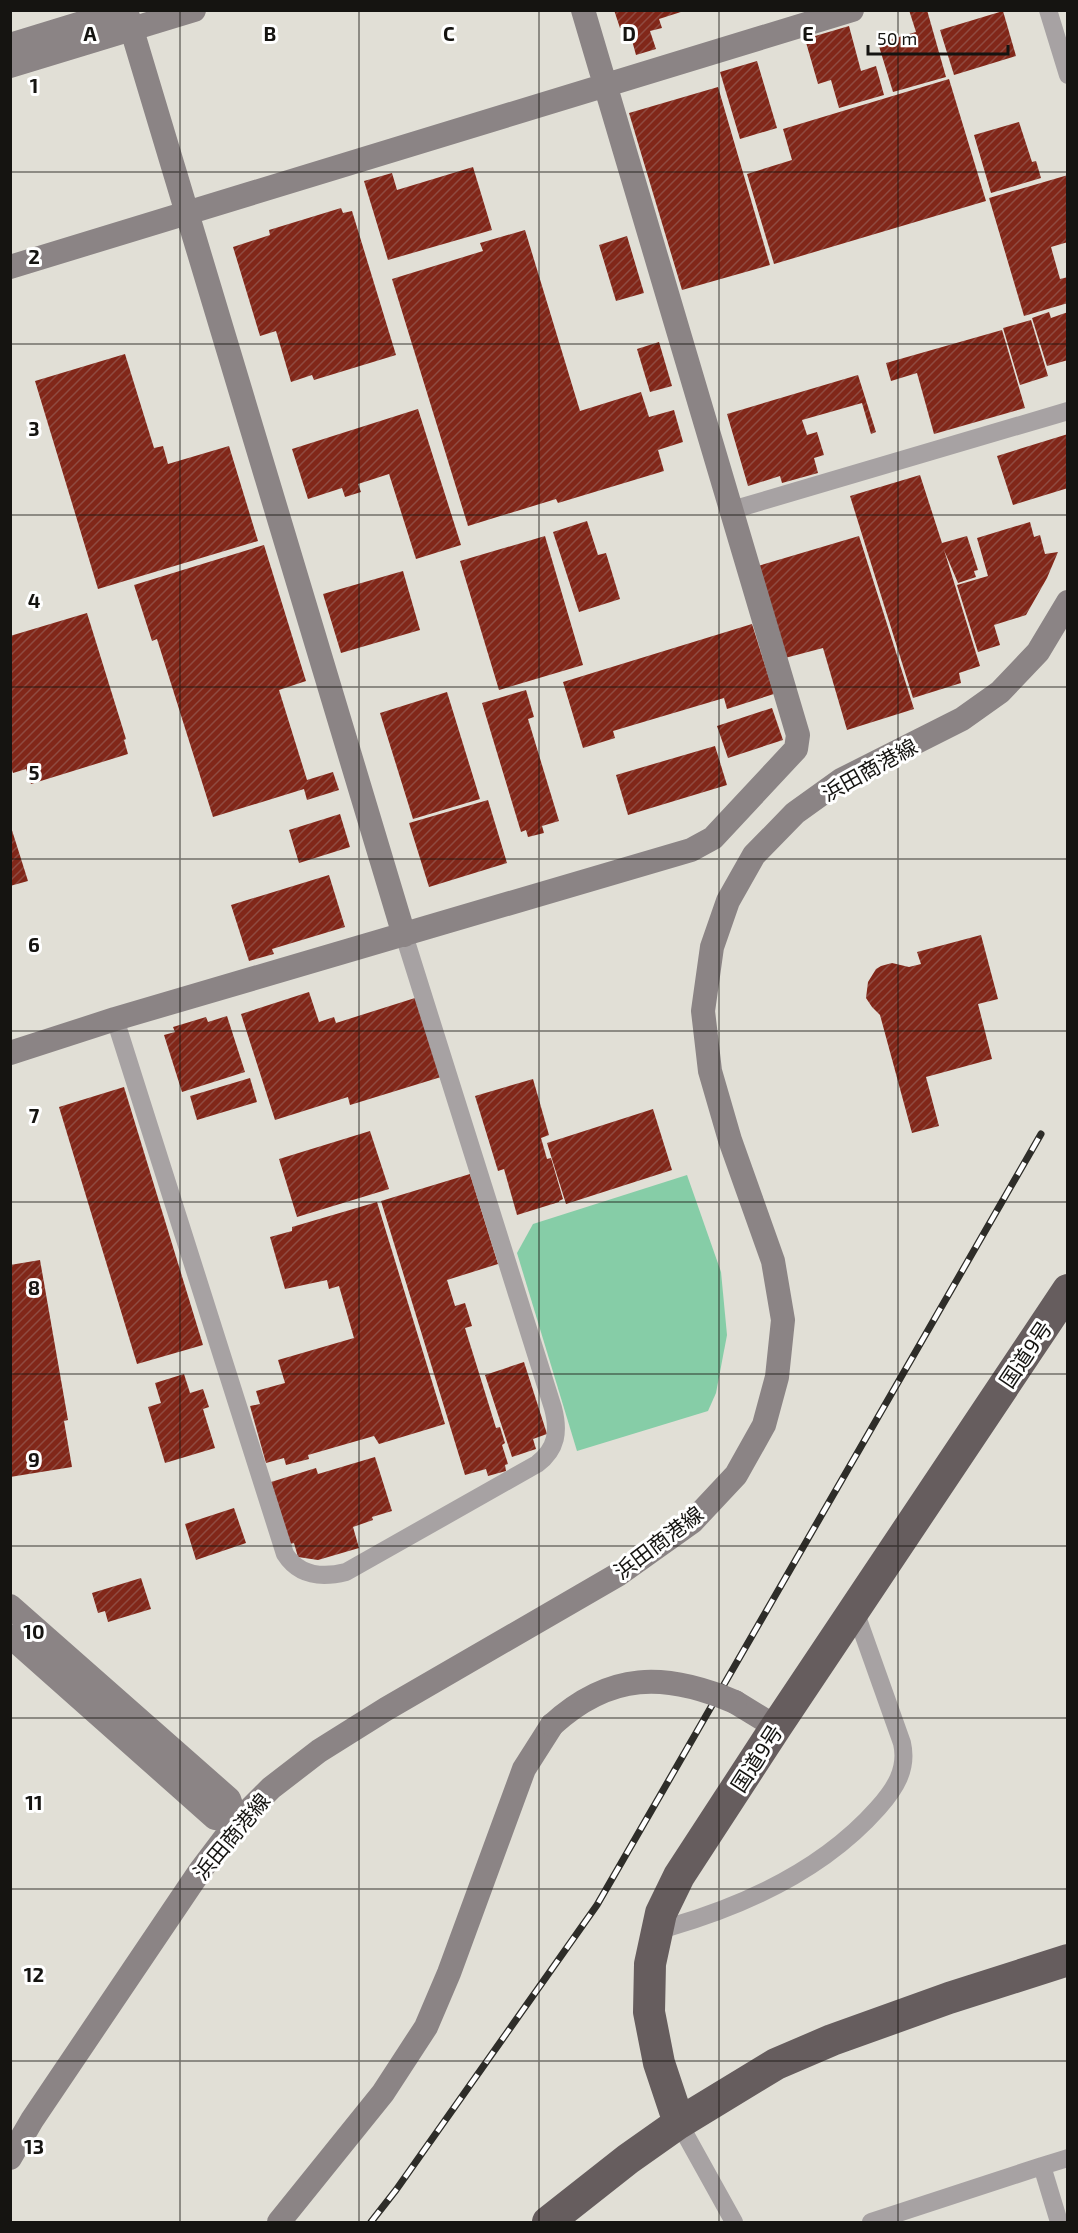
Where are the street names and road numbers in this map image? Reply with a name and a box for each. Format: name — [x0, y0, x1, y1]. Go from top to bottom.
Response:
street label: 浜田商港線 — [817, 733, 921, 805]
street label: 国道9号 — [994, 1316, 1056, 1392]
street label: 浜田商港線 — [609, 1500, 707, 1584]
street label: 国道9号 — [725, 1720, 787, 1796]
street label: 浜田商港線 — [188, 1788, 274, 1884]

